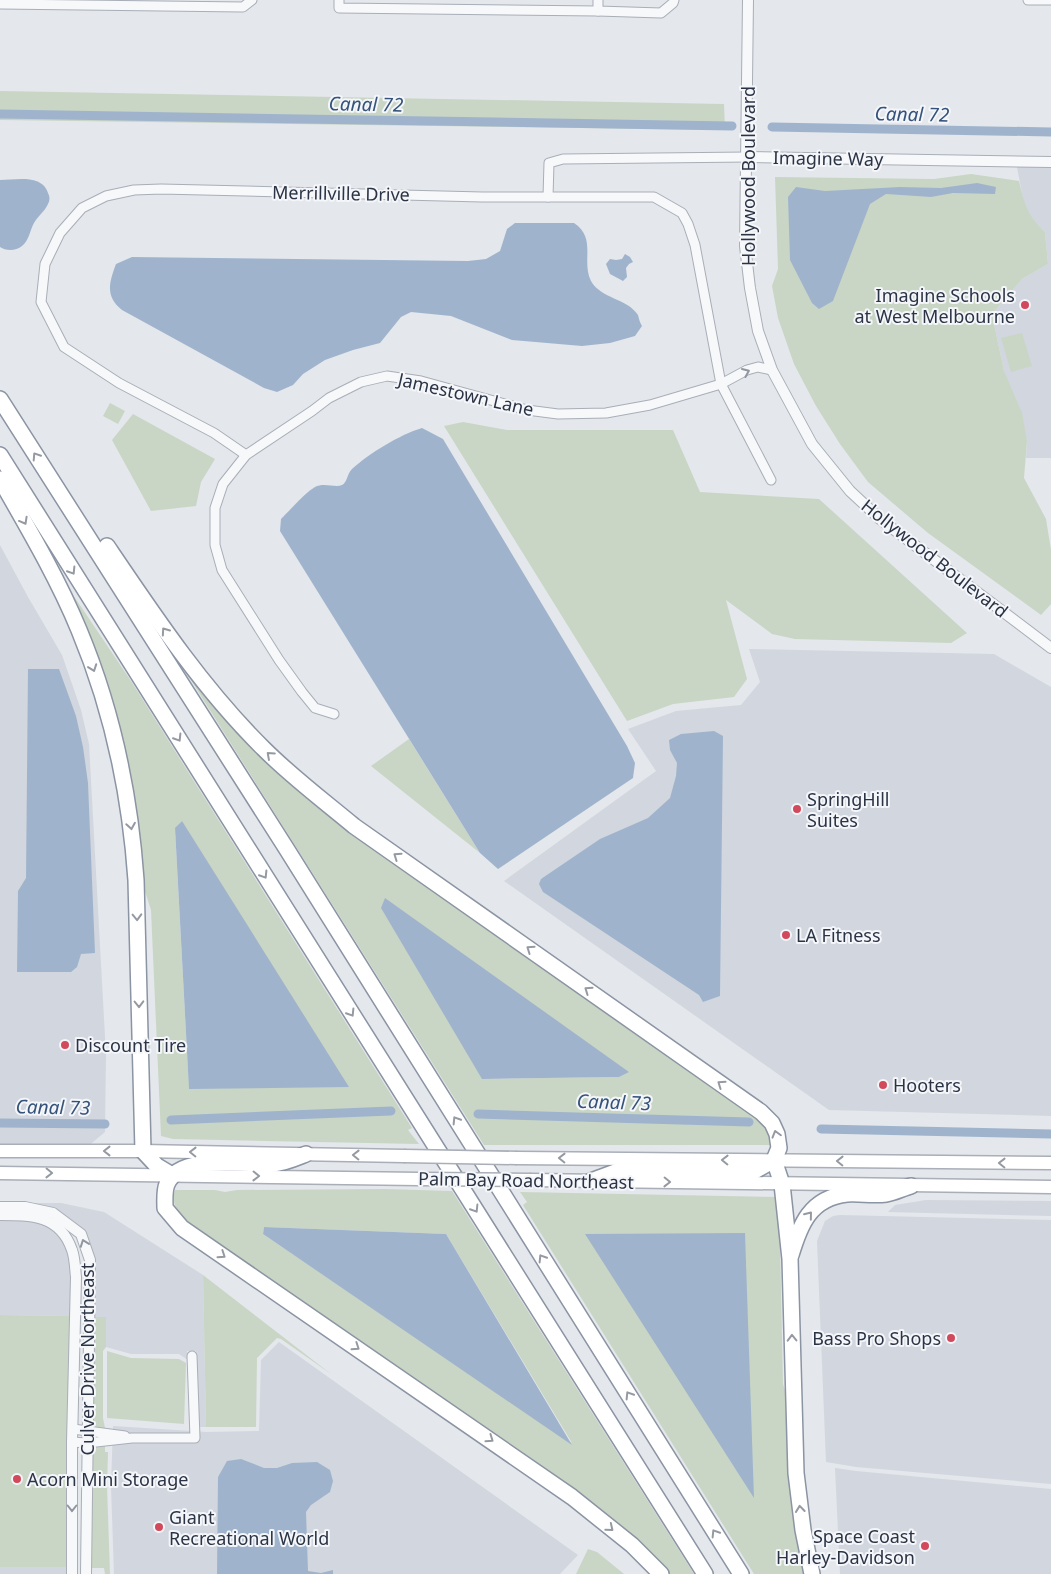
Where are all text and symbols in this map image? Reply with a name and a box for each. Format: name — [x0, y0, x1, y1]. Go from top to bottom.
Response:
street label: Hollywood Boulevard — [736, 86, 760, 266]
water label: Canal 72 — [329, 90, 404, 118]
water label: Canal 72 — [875, 100, 950, 128]
street label: Imagine Way — [773, 145, 884, 171]
street label: Merrillville Drive — [272, 180, 410, 206]
place label: Imagine Schools at West Melbourne — [854, 283, 1015, 328]
marker: Imagine Schools at West Melbourne — [1019, 299, 1031, 311]
street label: Jamestown Lane — [394, 366, 536, 421]
one-way arrow — [741, 367, 750, 378]
one-way arrow — [33, 452, 43, 461]
street label: Hollywood Boulevard — [857, 493, 1013, 623]
one-way arrow — [17, 516, 27, 525]
one-way arrow — [66, 565, 76, 574]
one-way arrow — [162, 627, 171, 637]
one-way arrow — [87, 663, 97, 672]
one-way arrow — [171, 732, 181, 741]
one-way arrow — [267, 752, 276, 761]
place label: SpringHill Suites — [807, 787, 890, 832]
marker: SpringHill Suites — [791, 803, 803, 815]
one-way arrow — [125, 821, 135, 830]
one-way arrow — [393, 853, 403, 862]
one-way arrow — [258, 870, 268, 879]
one-way arrow — [131, 913, 142, 921]
place label: LA Fitness — [796, 923, 881, 947]
marker: LA Fitness — [780, 929, 792, 941]
one-way arrow — [526, 946, 536, 955]
one-way arrow — [585, 987, 594, 996]
one-way arrow — [134, 1000, 144, 1008]
one-way arrow — [345, 1007, 354, 1016]
place label: Discount Tire — [75, 1033, 186, 1057]
marker: Discount Tire — [59, 1039, 71, 1051]
place label: Hooters — [893, 1073, 961, 1097]
marker: Hooters — [877, 1079, 889, 1091]
one-way arrow — [717, 1081, 727, 1090]
water label: Canal 73 — [576, 1088, 652, 1116]
water label: Canal 73 — [16, 1093, 90, 1121]
one-way arrow — [453, 1116, 462, 1125]
one-way arrow — [771, 1131, 781, 1139]
one-way arrow — [103, 1146, 111, 1156]
one-way arrow — [189, 1147, 197, 1157]
one-way arrow — [352, 1150, 360, 1160]
one-way arrow — [558, 1153, 566, 1163]
one-way arrow — [721, 1155, 728, 1165]
one-way arrow — [836, 1156, 844, 1166]
one-way arrow — [998, 1158, 1006, 1168]
street label: Palm Bay Road Northeast — [418, 1166, 635, 1194]
one-way arrow — [45, 1168, 53, 1178]
one-way arrow — [252, 1171, 260, 1181]
one-way arrow — [664, 1177, 672, 1187]
one-way arrow — [469, 1204, 478, 1213]
one-way arrow — [803, 1212, 811, 1221]
one-way arrow — [80, 1239, 90, 1248]
one-way arrow — [216, 1249, 226, 1258]
one-way arrow — [539, 1254, 549, 1263]
street label: Culver Drive Northeast — [75, 1262, 99, 1455]
place label: Bass Pro Shops — [812, 1326, 941, 1350]
marker: Bass Pro Shops — [945, 1332, 957, 1344]
one-way arrow — [787, 1334, 797, 1342]
one-way arrow — [350, 1341, 360, 1350]
one-way arrow — [625, 1392, 635, 1401]
one-way arrow — [484, 1433, 494, 1442]
place label: Acorn Mini Storage — [27, 1467, 188, 1491]
marker: Acorn Mini Storage — [11, 1473, 23, 1485]
one-way arrow — [795, 1504, 806, 1512]
one-way arrow — [67, 1505, 77, 1513]
place label: Giant Recreational World — [169, 1505, 329, 1550]
marker: Giant Recreational World — [153, 1521, 165, 1533]
one-way arrow — [604, 1522, 613, 1530]
place label: Space Coast Harley-Davidson — [776, 1524, 915, 1569]
one-way arrow — [712, 1529, 722, 1538]
marker: Space Coast Harley-Davidson — [919, 1540, 931, 1552]

